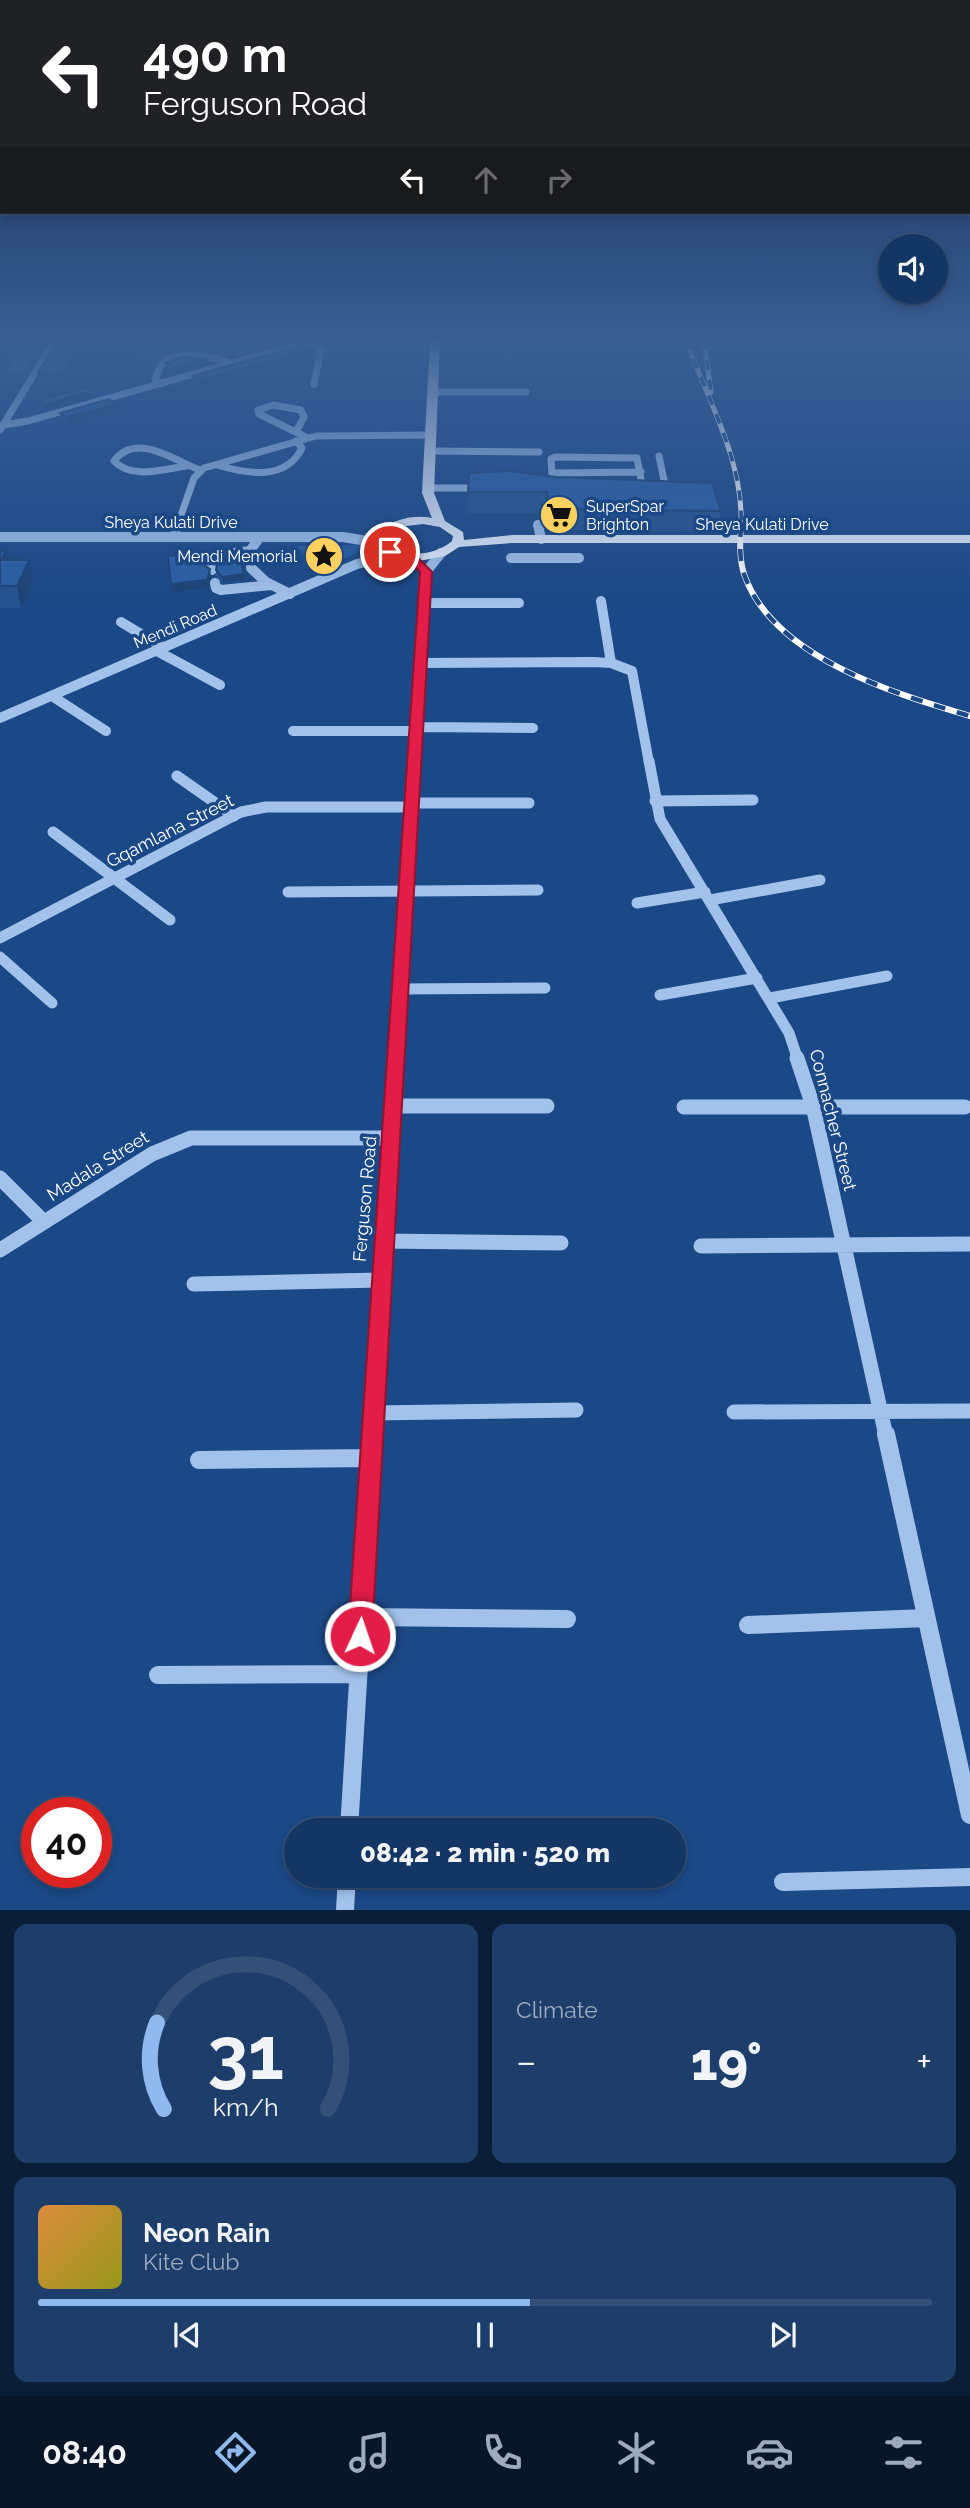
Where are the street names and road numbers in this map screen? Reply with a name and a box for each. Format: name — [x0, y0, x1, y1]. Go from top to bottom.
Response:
street label: Sheya Kulati Drive — [104, 513, 238, 532]
street label: Sheya Kulati Drive — [695, 515, 829, 534]
street label: Mendi Road — [131, 600, 220, 652]
street label: Gqamlana Street — [103, 789, 237, 872]
street label: Connacher Street — [806, 1047, 861, 1193]
street label: Madala Street — [43, 1126, 152, 1205]
street label: Ferguson Road — [349, 1135, 380, 1263]

